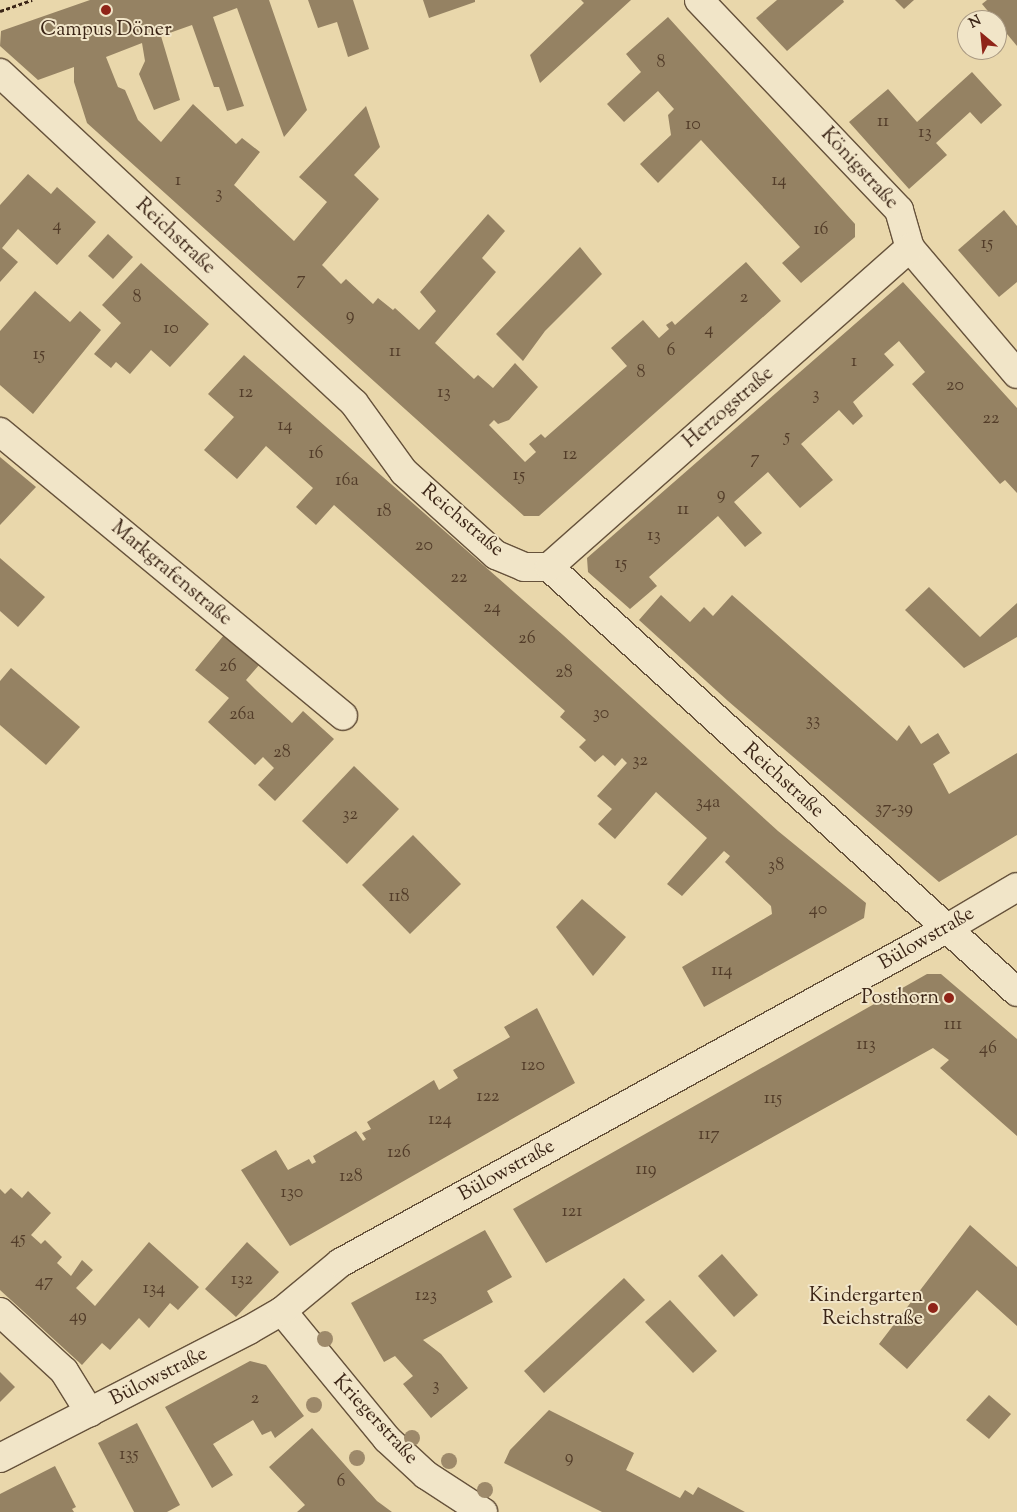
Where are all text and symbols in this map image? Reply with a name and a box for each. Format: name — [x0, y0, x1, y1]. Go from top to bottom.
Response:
marker: Campus Döner — [100, 4, 112, 16]
north arrow — [957, 10, 1007, 60]
text: N — [966, 11, 985, 34]
place label: Campus Döner — [40, 18, 172, 42]
house number: 8 — [657, 52, 665, 74]
house number: 11 — [877, 111, 889, 133]
house number: 10 — [685, 114, 701, 136]
house number: 13 — [918, 122, 932, 144]
street label: Königstraße — [815, 123, 903, 215]
house number: 1 — [175, 170, 181, 192]
house number: 14 — [771, 170, 787, 192]
house number: 3 — [215, 183, 223, 205]
street label: Reichstraße — [130, 194, 220, 280]
house number: 4 — [52, 215, 62, 237]
house number: 16 — [813, 219, 829, 241]
house number: 15 — [981, 233, 993, 255]
house number: 7 — [296, 269, 306, 291]
house number: 8 — [133, 287, 141, 309]
house number: 2 — [740, 287, 748, 309]
house number: 9 — [346, 305, 354, 327]
house number: 10 — [163, 318, 179, 340]
house number: 4 — [704, 319, 714, 341]
house number: 6 — [667, 340, 675, 362]
house number: 11 — [389, 341, 401, 363]
house number: 15 — [33, 344, 45, 366]
house number: 1 — [851, 351, 857, 373]
house number: 8 — [637, 362, 645, 384]
street label: Herzogstraße — [679, 362, 779, 454]
house number: 20 — [946, 375, 964, 397]
house number: 12 — [239, 382, 253, 404]
house number: 13 — [437, 382, 451, 404]
house number: 3 — [812, 384, 820, 406]
house number: 22 — [983, 408, 999, 430]
house number: 14 — [277, 415, 293, 437]
house number: 5 — [784, 426, 790, 448]
house number: 16 — [308, 443, 324, 465]
house number: 12 — [563, 444, 577, 466]
house number: 7 — [750, 448, 760, 470]
house number: 15 — [513, 465, 525, 487]
house number: 16a — [335, 470, 359, 492]
street label: Reichstraße — [416, 479, 508, 563]
house number: 9 — [717, 484, 725, 506]
house number: 11 — [677, 499, 689, 521]
house number: 18 — [376, 501, 392, 523]
street label: Markgrafenstraße — [106, 516, 236, 632]
house number: 13 — [647, 525, 661, 547]
house number: 20 — [415, 535, 433, 557]
house number: 15 — [615, 553, 627, 575]
house number: 22 — [451, 567, 467, 589]
house number: 24 — [483, 597, 501, 619]
house number: 26 — [518, 628, 536, 650]
house number: 26 — [219, 656, 237, 678]
house number: 28 — [555, 662, 573, 684]
house number: 30 — [593, 703, 609, 725]
house number: 26a — [229, 704, 255, 726]
house number: 33 — [806, 710, 820, 732]
street label: Reichstraße — [738, 738, 828, 824]
house number: 28 — [273, 742, 291, 764]
house number: 32 — [632, 750, 648, 772]
house number: 34a — [696, 792, 720, 814]
house number: 37-39 — [875, 798, 913, 820]
house number: 32 — [342, 804, 358, 826]
house number: 38 — [768, 855, 784, 877]
house number: 118 — [388, 886, 410, 908]
house number: 40 — [809, 899, 827, 921]
street label: Bülowstraße — [875, 902, 979, 976]
house number: 114 — [711, 960, 733, 982]
place label: Posthorn — [861, 986, 939, 1010]
marker: Posthorn — [943, 992, 955, 1004]
house number: 111 — [944, 1014, 962, 1036]
house number: 113 — [856, 1034, 876, 1056]
house number: 46 — [979, 1038, 997, 1060]
house number: 120 — [521, 1055, 545, 1077]
house number: 122 — [477, 1086, 499, 1108]
house number: 115 — [764, 1088, 782, 1110]
house number: 124 — [428, 1109, 452, 1131]
house number: 117 — [698, 1124, 720, 1146]
street label: Bülowstraße — [455, 1135, 559, 1207]
house number: 126 — [387, 1142, 411, 1164]
house number: 119 — [636, 1159, 656, 1181]
house number: 128 — [339, 1166, 363, 1188]
house number: 130 — [281, 1182, 303, 1204]
house number: 121 — [562, 1201, 582, 1223]
house number: 45 — [10, 1228, 26, 1250]
house number: 132 — [231, 1269, 253, 1291]
house number: 47 — [35, 1271, 53, 1293]
house number: 134 — [143, 1278, 165, 1300]
place label: Kindergarten Reichstraße — [809, 1284, 923, 1331]
house number: 123 — [415, 1285, 437, 1307]
marker: Kindergarten Reichstraße — [927, 1302, 939, 1314]
house number: 49 — [69, 1306, 87, 1328]
street label: Bülowstraße — [106, 1342, 212, 1412]
street label: Kriegerstraße — [327, 1370, 423, 1470]
house number: 3 — [432, 1375, 440, 1397]
house number: 2 — [251, 1388, 259, 1410]
house number: 135 — [119, 1444, 139, 1466]
house number: 9 — [565, 1447, 573, 1469]
house number: 6 — [337, 1471, 345, 1493]

